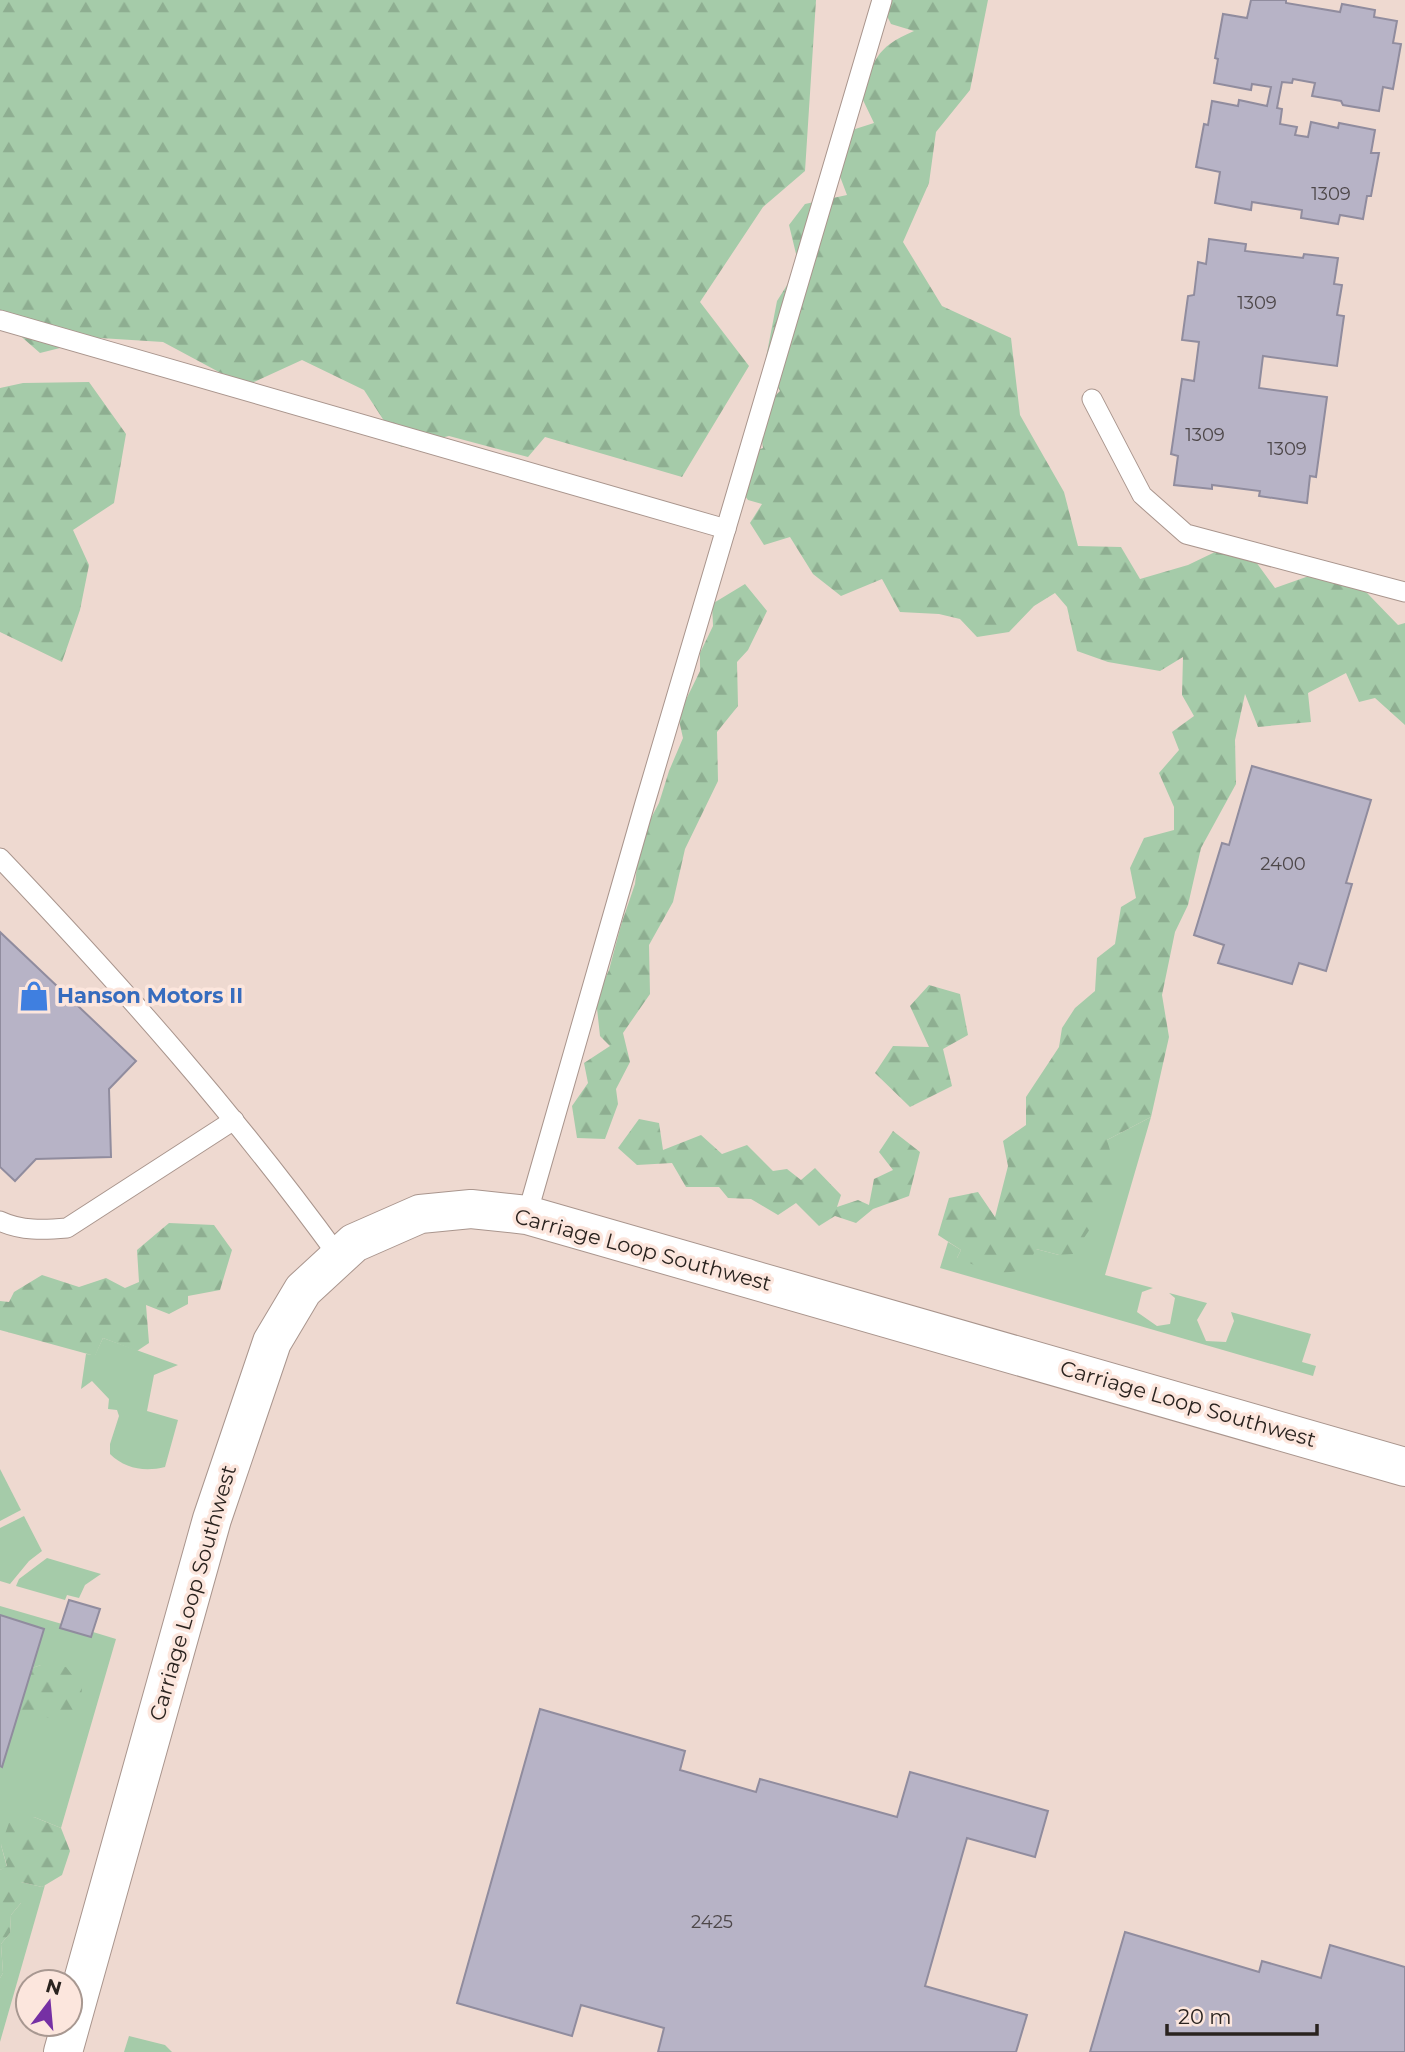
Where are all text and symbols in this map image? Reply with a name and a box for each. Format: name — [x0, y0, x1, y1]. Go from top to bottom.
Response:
house number: 1309 — [1311, 183, 1351, 205]
house number: 1309 — [1237, 292, 1277, 314]
house number: 1309 — [1185, 424, 1225, 446]
house number: 1309 — [1267, 438, 1307, 460]
house number: 2400 — [1260, 853, 1306, 875]
shop icon: Hanson Motors II — [17, 979, 51, 1013]
place label: Hanson Motors II — [57, 983, 243, 1008]
street label: Carriage Loop Southwest — [512, 1203, 774, 1296]
street label: Carriage Loop Southwest — [1057, 1355, 1319, 1452]
street label: Carriage Loop Southwest — [144, 1462, 241, 1724]
house number: 2425 — [691, 1911, 733, 1933]
north arrow — [14, 1968, 84, 2038]
text: N — [43, 1974, 64, 2000]
scale bar — [1167, 1993, 1318, 2037]
text: 20 m — [1178, 2004, 1232, 2029]

